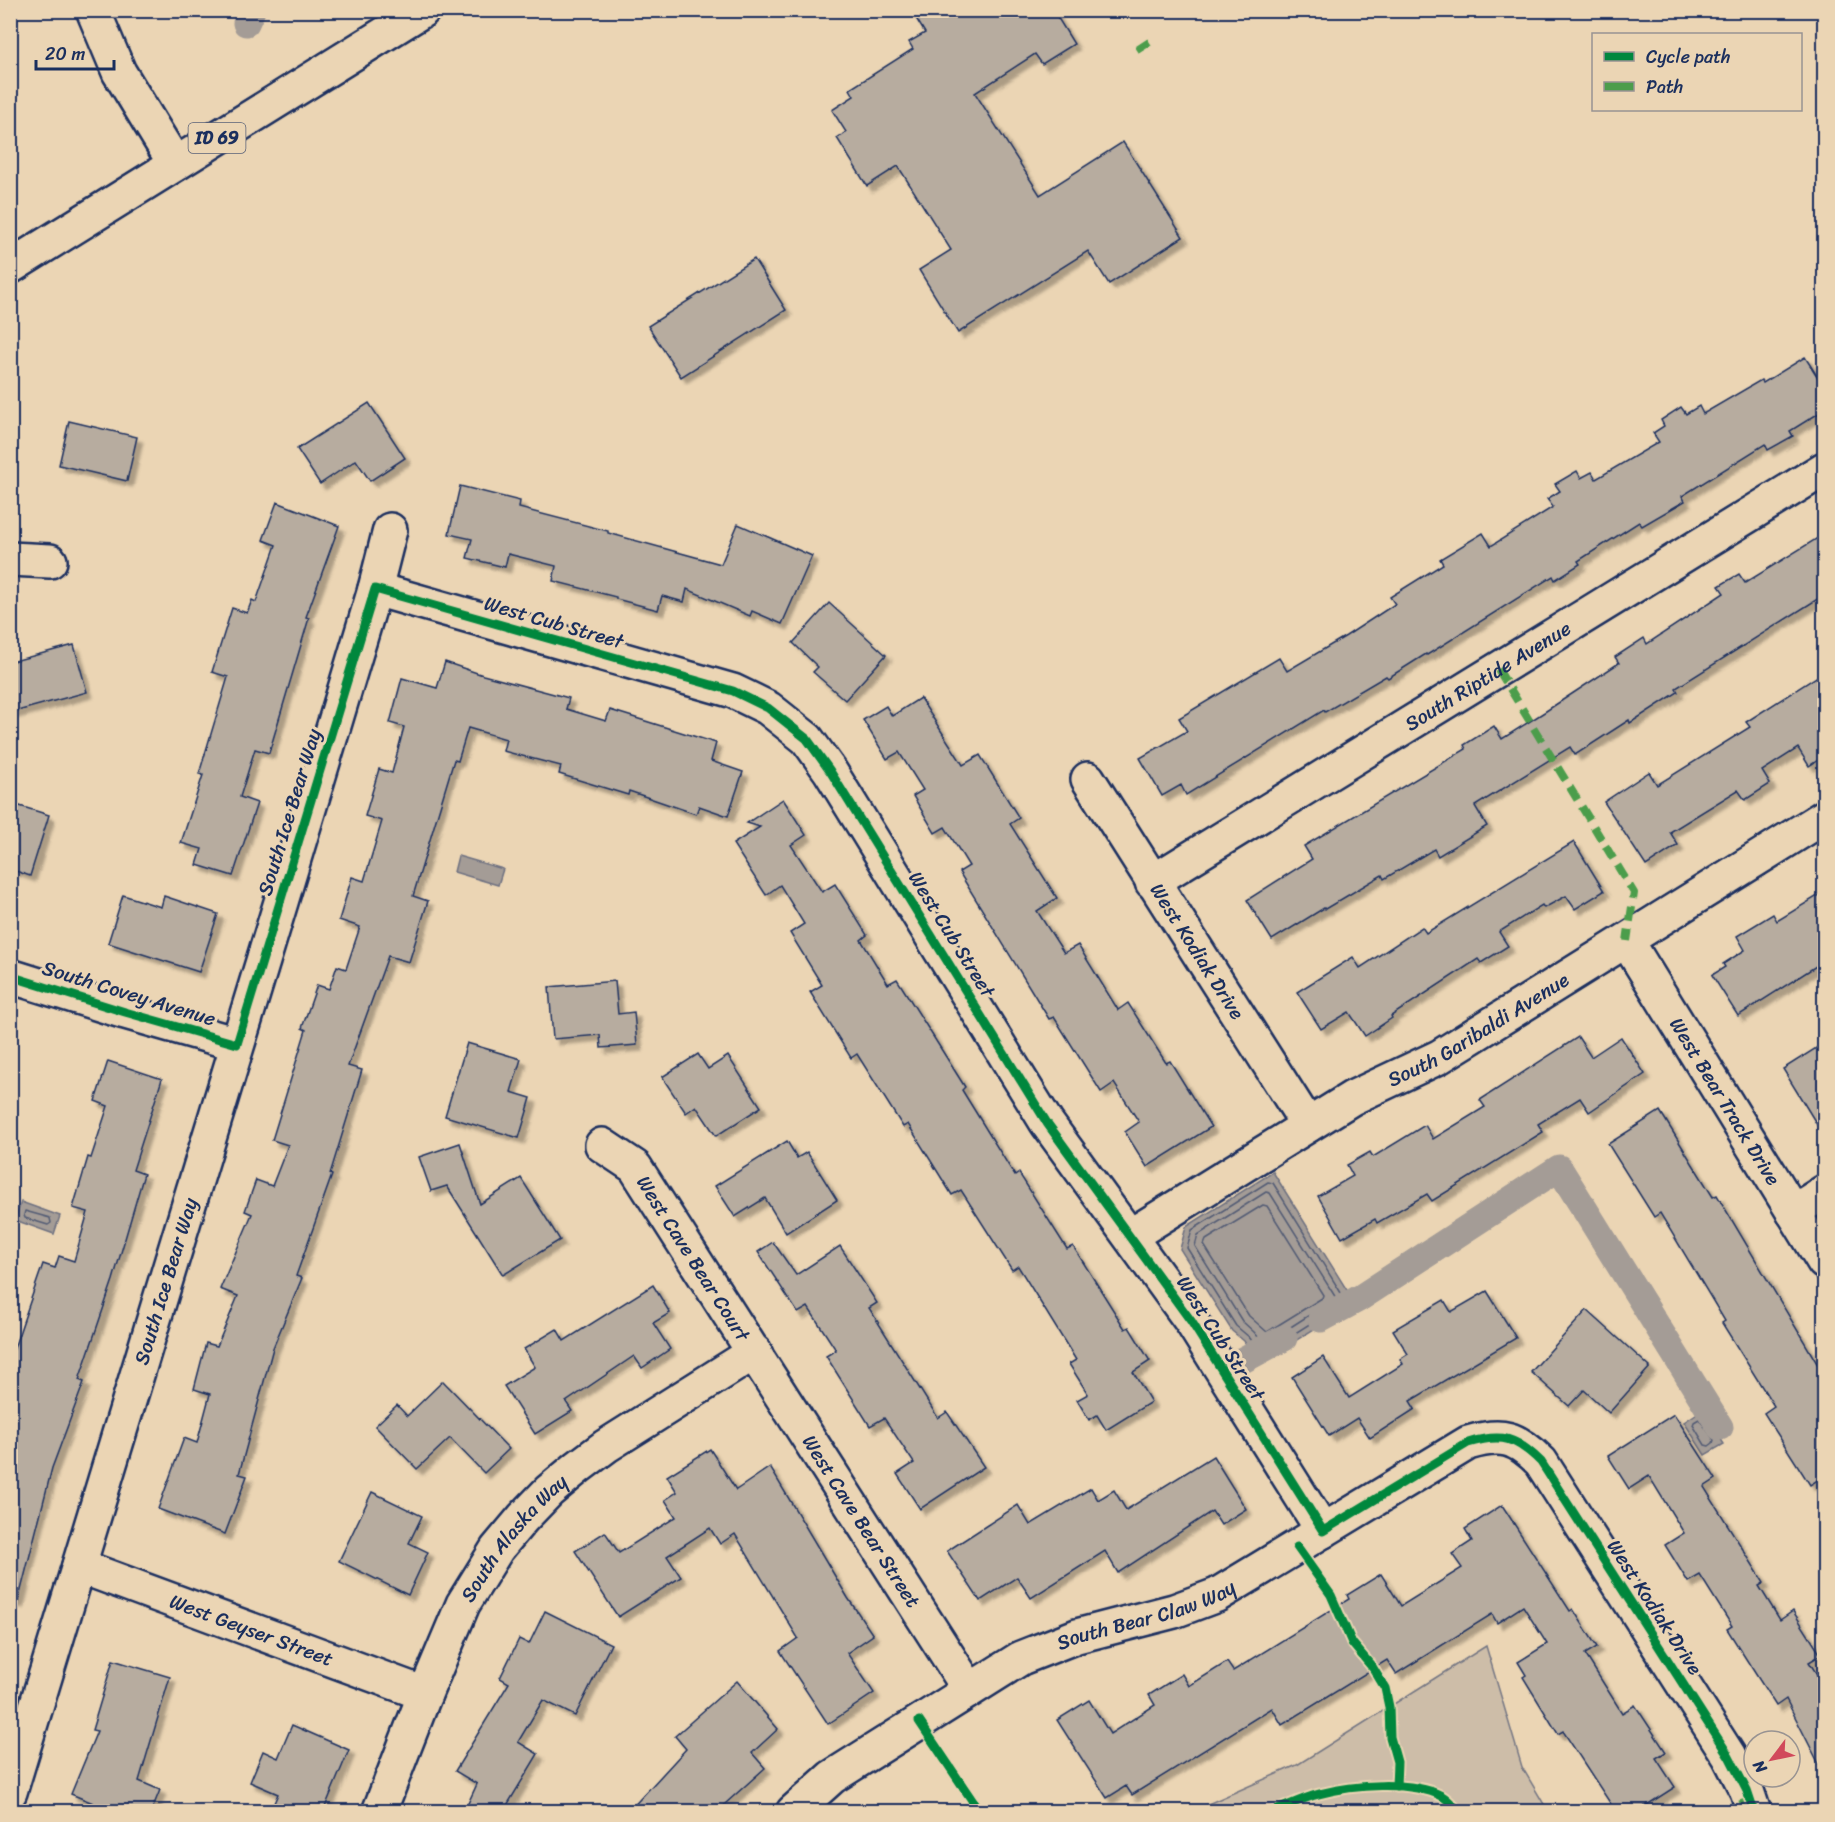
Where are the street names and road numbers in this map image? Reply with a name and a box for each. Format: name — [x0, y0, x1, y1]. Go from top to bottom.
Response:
road number: ID 69 — [188, 123, 246, 153]
street label: West Cub Street — [480, 586, 629, 659]
street label: South Riptide Avenue — [1398, 611, 1578, 741]
street label: South Ice Bear Way — [247, 724, 332, 900]
street label: West Cub Street — [899, 864, 1005, 1005]
street label: West Kodiak Drive — [1140, 876, 1254, 1027]
street label: South Covey Avenue — [38, 950, 220, 1037]
street label: South Garibaldi Avenue — [1381, 963, 1577, 1097]
street label: West Bear Track Drive — [1660, 1010, 1790, 1193]
street label: West Cave Bear Court — [627, 1168, 760, 1349]
street label: South Ice Bear Way — [124, 1193, 208, 1369]
street label: West Cub Street — [1167, 1269, 1275, 1409]
street label: West Cave Bear Street — [792, 1428, 930, 1615]
street label: South Alaska Way — [451, 1465, 576, 1609]
street label: West Kodiak Drive — [1597, 1532, 1712, 1683]
street label: South Bear Claw Way — [1051, 1570, 1243, 1660]
street label: West Geyser Street — [165, 1584, 338, 1677]

